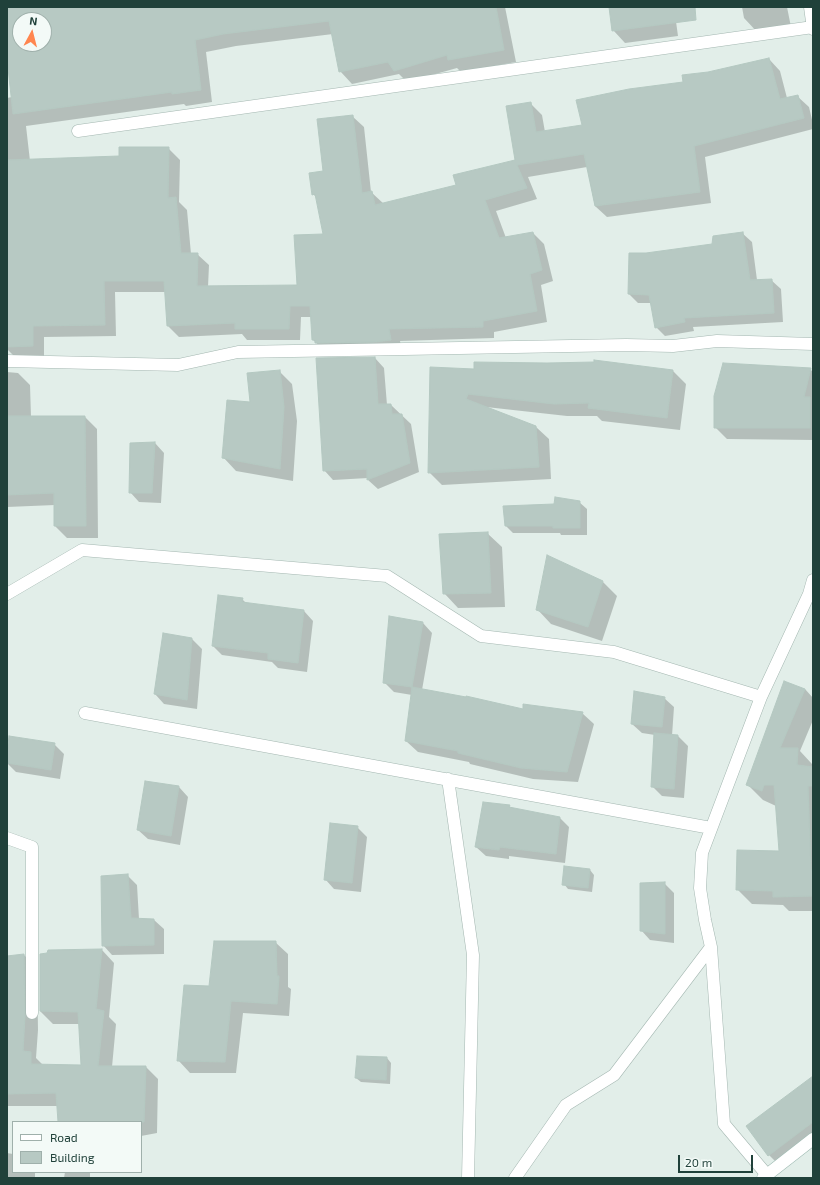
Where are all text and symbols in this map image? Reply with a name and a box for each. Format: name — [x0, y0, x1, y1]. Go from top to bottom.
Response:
north arrow — [12, 12, 52, 52]
text: N — [29, 14, 38, 28]
legend — [12, 1121, 142, 1173]
text: Road — [50, 1130, 78, 1144]
scale bar — [680, 1147, 755, 1173]
text: Building — [50, 1150, 94, 1164]
text: 20 m — [685, 1155, 712, 1169]

